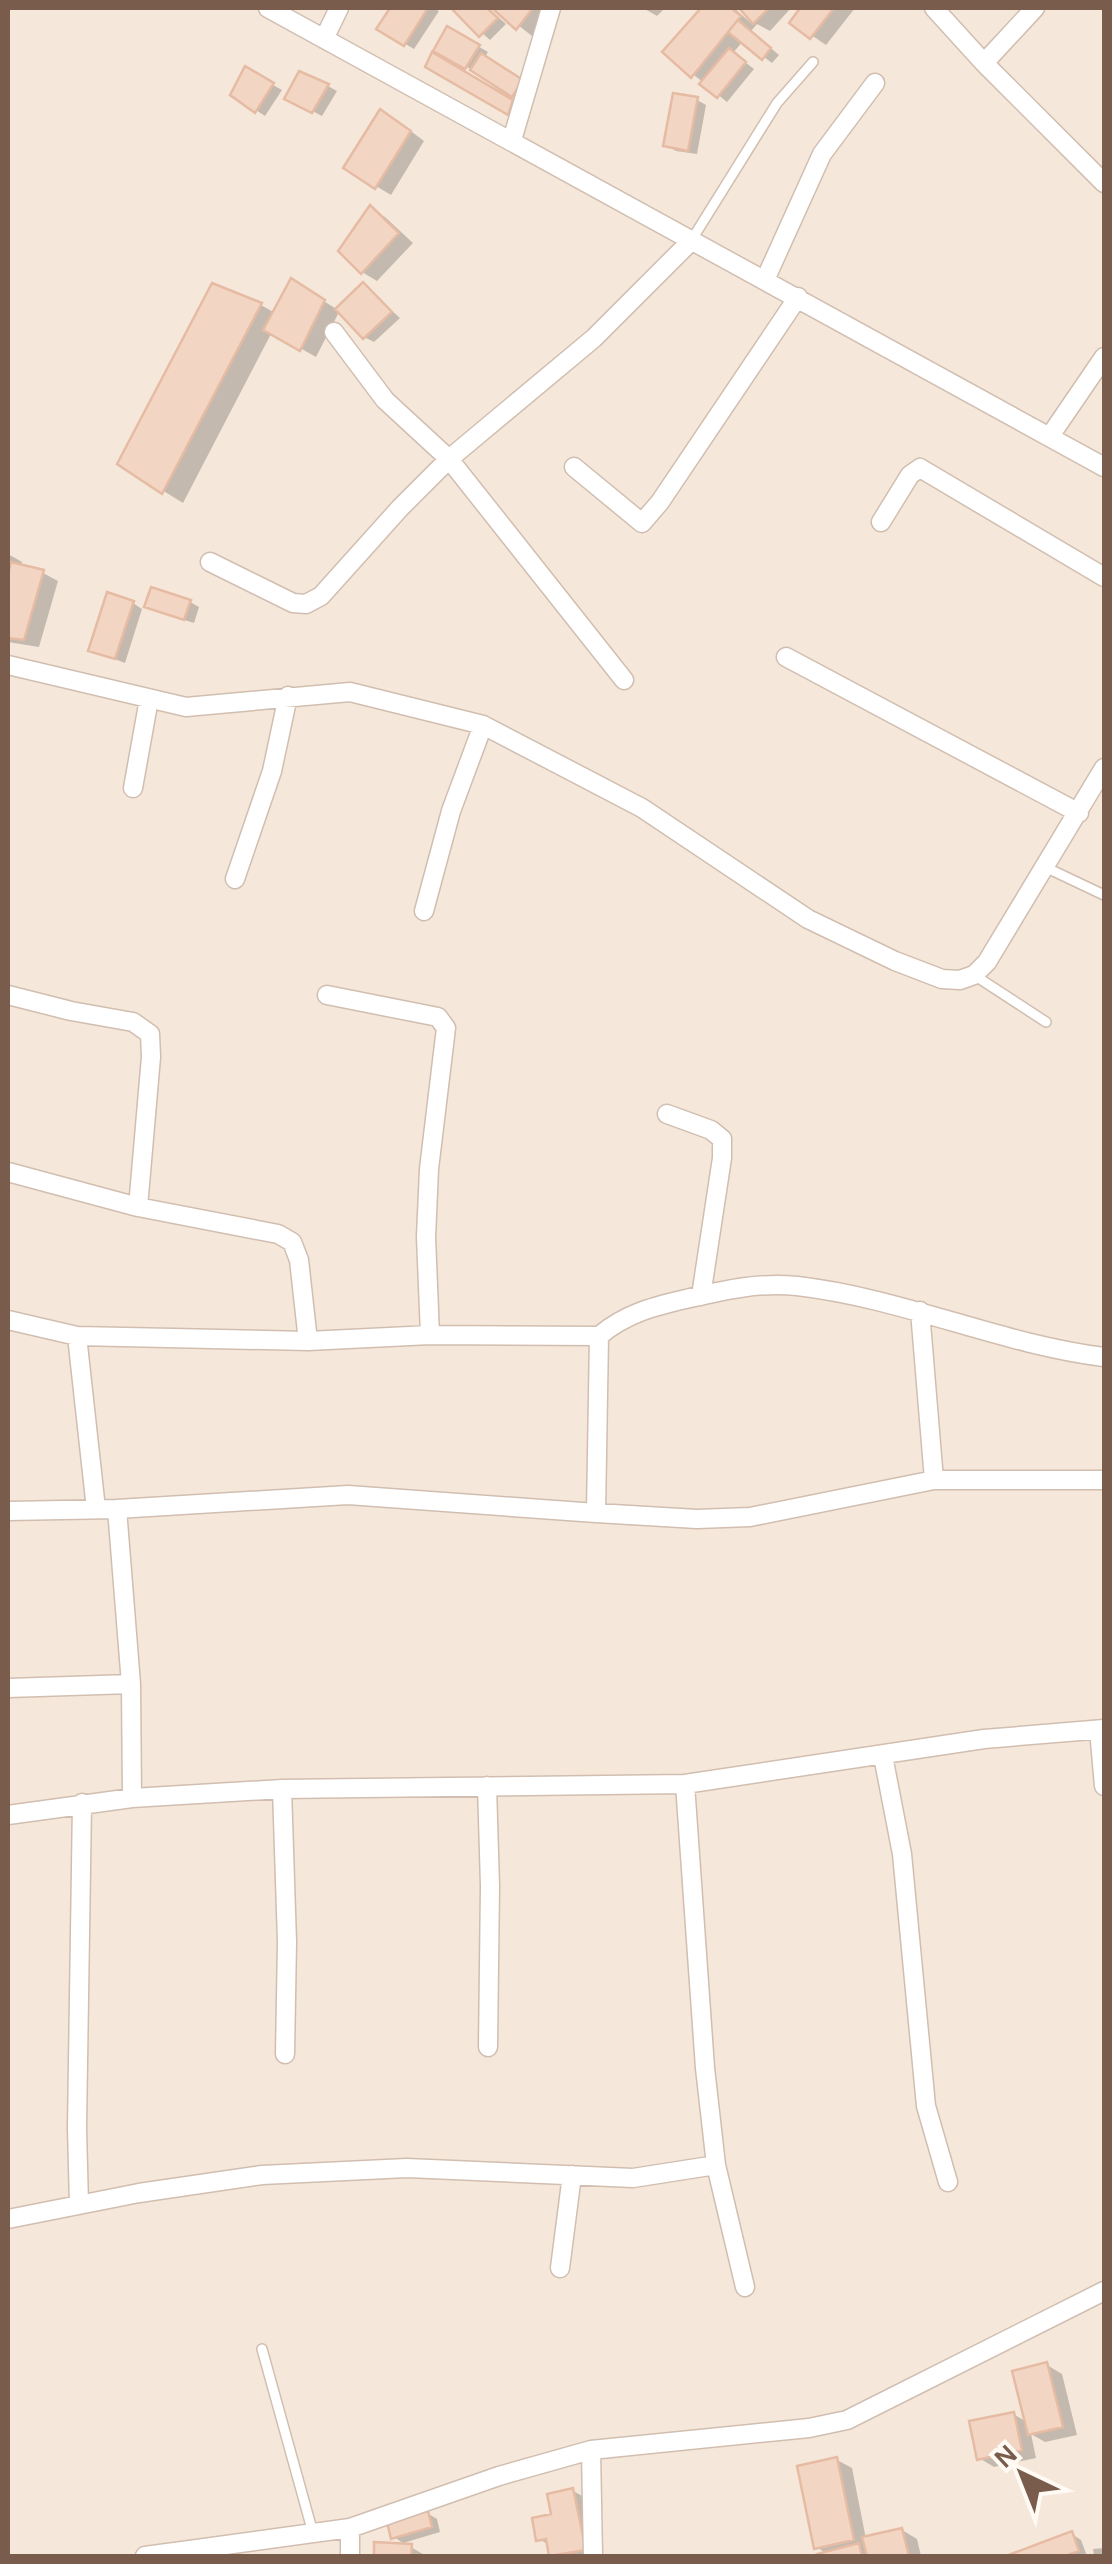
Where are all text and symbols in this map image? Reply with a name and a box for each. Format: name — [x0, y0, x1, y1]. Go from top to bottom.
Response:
north arrow — [972, 2424, 1072, 2524]
text: N — [987, 2437, 1024, 2475]

